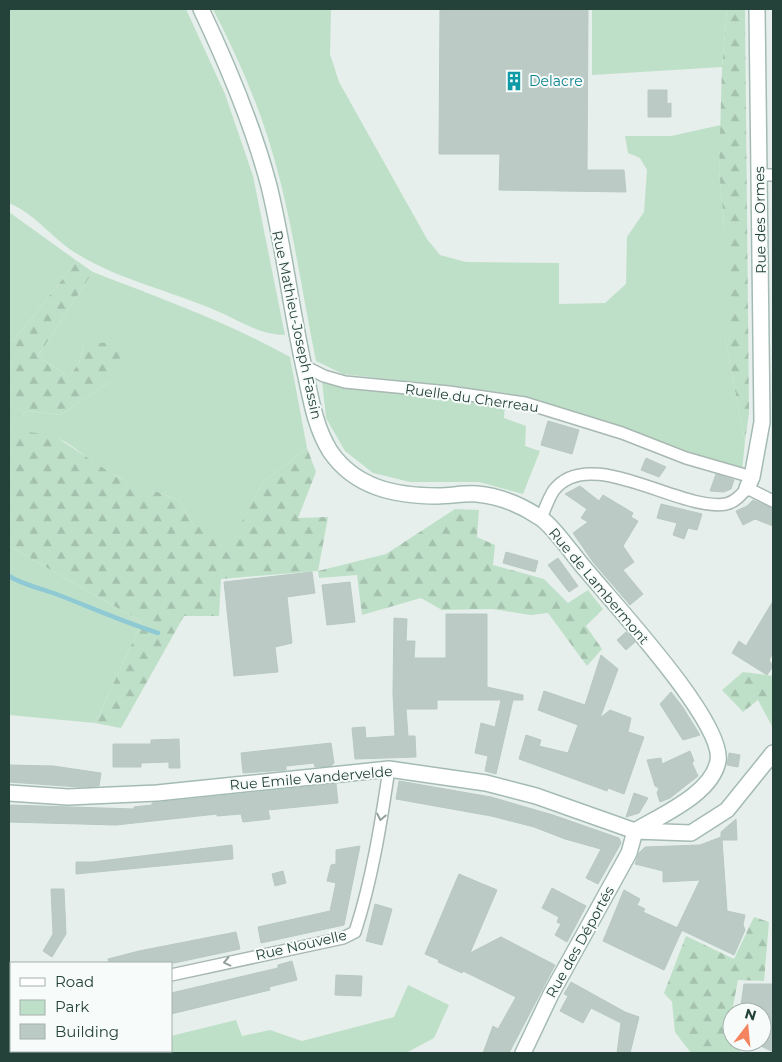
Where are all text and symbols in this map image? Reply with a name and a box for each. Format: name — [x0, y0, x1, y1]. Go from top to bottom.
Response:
building icon: Delacre — [503, 70, 525, 92]
place label: Delacre — [529, 72, 583, 90]
street label: Rue des Ormes — [750, 166, 770, 274]
street label: Rue Mathieu-Joseph Fassin — [268, 229, 326, 421]
street label: Ruelle du Cherreau — [404, 380, 540, 416]
street label: Rue de Lambermont — [545, 524, 653, 648]
street label: Rue Emile Vandervelde — [229, 762, 393, 794]
one-way arrow — [376, 813, 387, 821]
street label: Rue des Déportés — [542, 883, 618, 1001]
street label: Rue Nouvelle — [254, 926, 348, 964]
one-way arrow — [222, 956, 231, 967]
legend — [10, 962, 172, 1052]
text: Road — [55, 972, 94, 991]
text: Park — [55, 997, 89, 1016]
north arrow — [722, 1002, 772, 1052]
text: N — [743, 1004, 759, 1025]
text: Building — [55, 1022, 119, 1041]

